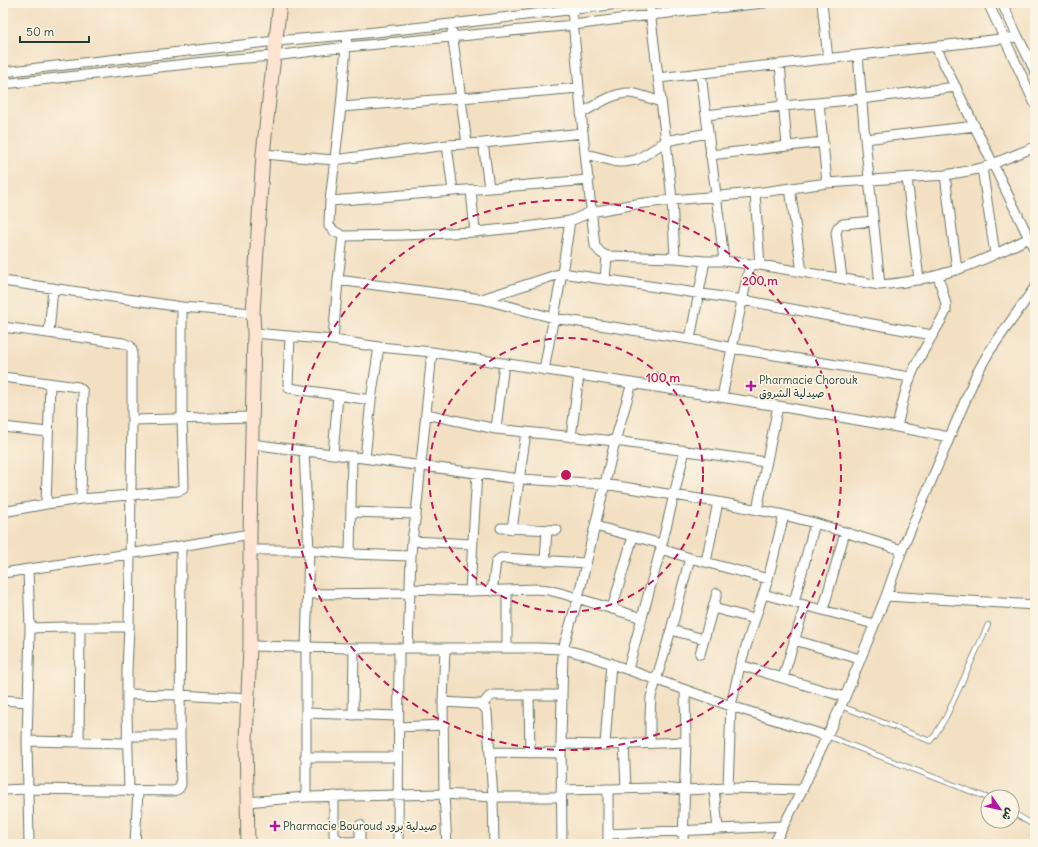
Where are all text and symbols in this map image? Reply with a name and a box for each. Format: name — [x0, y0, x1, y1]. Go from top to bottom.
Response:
scale bar — [20, 18, 89, 44]
text: 50 m — [26, 24, 55, 39]
text: 200 m — [742, 273, 778, 288]
text: 100 m — [646, 370, 680, 385]
place label: Pharmacie Chorouk صيدلية الشروق — [759, 373, 858, 400]
marker: Pharmacie Chorouk صيدلية الشروق — [746, 381, 756, 391]
centre of rings — [559, 468, 573, 482]
north arrow — [980, 789, 1020, 829]
text: ش — [999, 806, 1017, 824]
place label: Pharmacie Bouroud صيدلية برود — [283, 819, 437, 834]
marker: Pharmacie Bouroud صيدلية برود — [270, 821, 280, 831]

